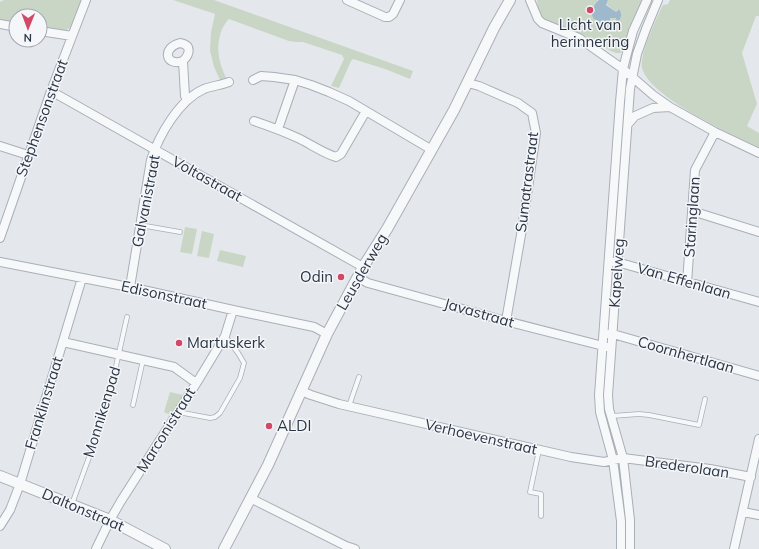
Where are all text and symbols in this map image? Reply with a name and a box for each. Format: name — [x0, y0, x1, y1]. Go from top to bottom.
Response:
marker: Licht van herinnering — [585, 5, 595, 15]
north arrow — [8, 8, 48, 48]
place label: Licht van herinnering — [551, 15, 629, 51]
text: N — [24, 31, 32, 45]
street label: Stephensonstraat — [11, 57, 72, 179]
street label: Sumatrastraat — [511, 131, 542, 233]
street label: Voltastraat — [169, 152, 246, 206]
street label: Galvanistraat — [127, 153, 164, 249]
street label: Staringlaan — [679, 176, 704, 258]
street label: Leusderweg — [332, 230, 391, 314]
street label: Kapelweg — [605, 238, 628, 308]
street label: Van Effenlaan — [635, 258, 733, 303]
place label: Odin — [300, 267, 333, 286]
marker: Odin — [336, 272, 346, 282]
street label: Edisonstraat — [119, 276, 209, 313]
street label: Javastraat — [442, 293, 516, 332]
street label: Coornhertlaan — [636, 332, 737, 377]
place label: Martuskerk — [187, 333, 265, 352]
marker: Martuskerk — [174, 338, 184, 348]
street label: Franklinstraat — [20, 354, 67, 452]
street label: Monnikenpad — [79, 364, 124, 460]
street label: Marconistraat — [132, 384, 199, 476]
street label: Verhoevenstraat — [423, 414, 539, 459]
place label: ALDI — [277, 416, 311, 435]
marker: ALDI — [264, 421, 274, 431]
street label: Brederolaan — [644, 451, 731, 482]
street label: Daltonstraat — [39, 484, 127, 535]

